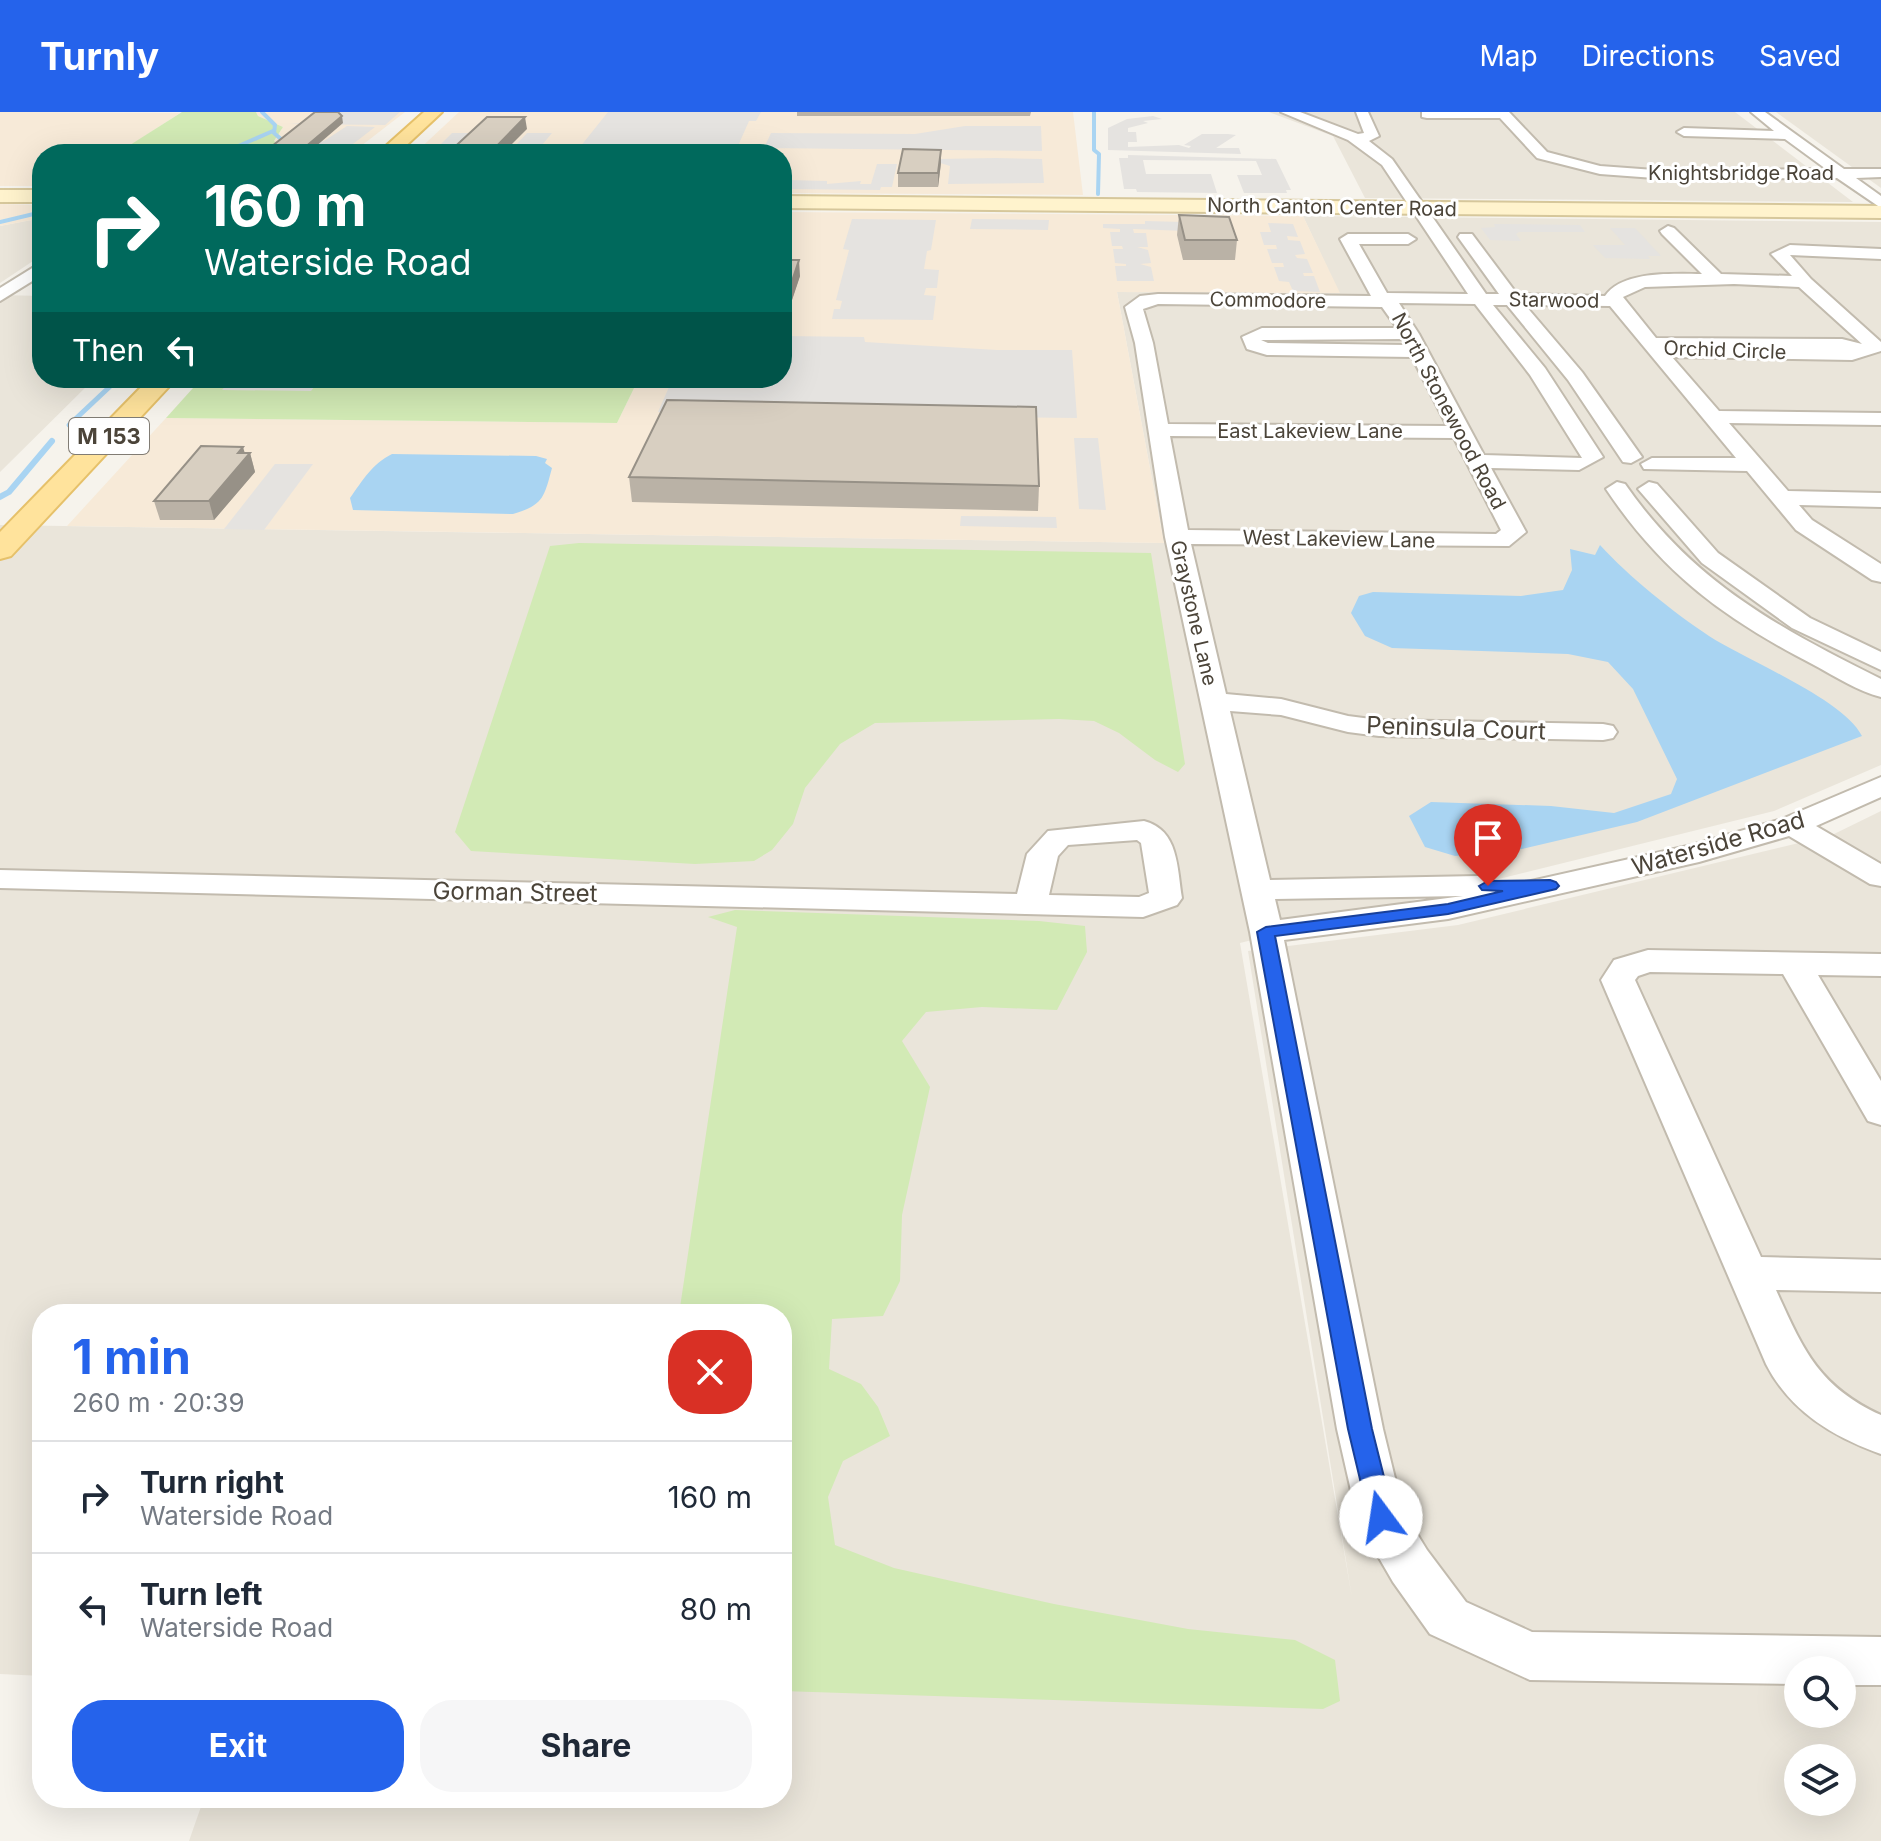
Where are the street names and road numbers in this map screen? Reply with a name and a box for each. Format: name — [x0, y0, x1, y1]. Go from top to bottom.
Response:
street label: Knightsbridge Road — [1648, 161, 1834, 185]
street label: North Canton Center Road — [1207, 193, 1457, 221]
street label: Commodore — [1209, 287, 1327, 313]
street label: Starwood — [1508, 287, 1600, 313]
street label: North Stonewood Road — [1387, 309, 1511, 513]
street label: Orchid Circle — [1663, 336, 1787, 364]
road number: M 153 — [69, 418, 149, 454]
street label: East Lakeview Lane — [1217, 419, 1403, 443]
street label: West Lakeview Lane — [1242, 525, 1436, 553]
street label: Graystone Lane — [1166, 538, 1222, 688]
street label: Peninsula Court — [1366, 710, 1546, 746]
street label: Waterside Road — [1628, 804, 1808, 882]
street label: Gorman Street — [432, 876, 598, 908]

